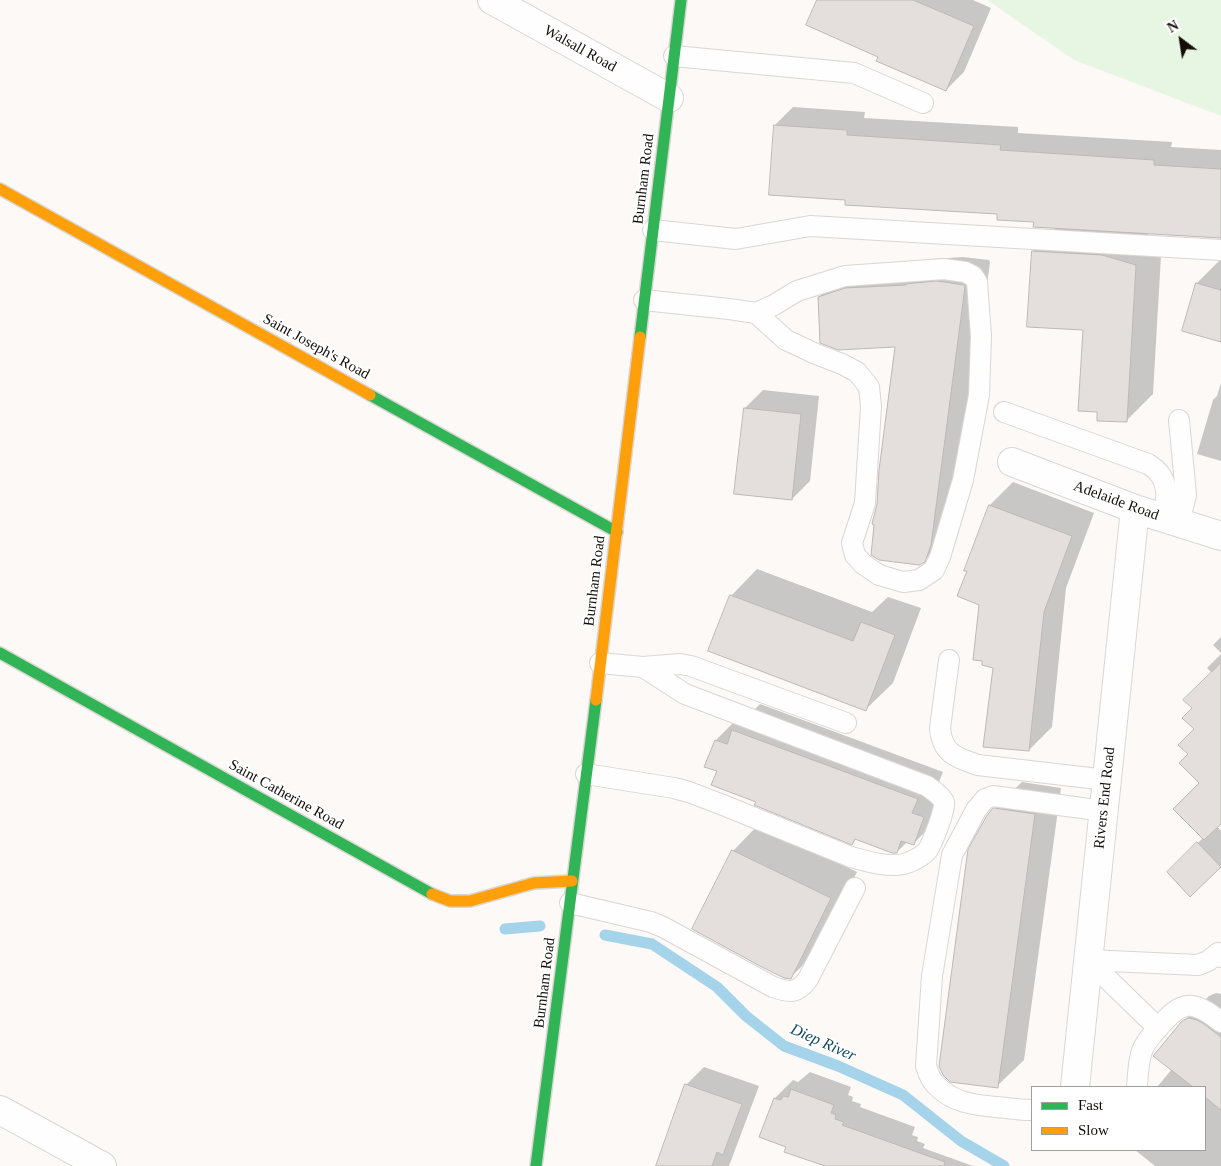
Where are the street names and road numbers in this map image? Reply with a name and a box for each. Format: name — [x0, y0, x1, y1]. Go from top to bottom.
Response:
street label: Walsall Road — [541, 22, 619, 76]
street label: Burnham Road — [630, 133, 658, 225]
street label: Saint Joseph's Road — [259, 310, 373, 384]
street label: Adelaide Road — [1071, 477, 1161, 525]
street label: Burnham Road — [581, 535, 609, 627]
street label: Rivers End Road — [1091, 746, 1119, 850]
street label: Saint Catherine Road — [226, 756, 346, 834]
street label: Burnham Road — [531, 937, 559, 1029]

